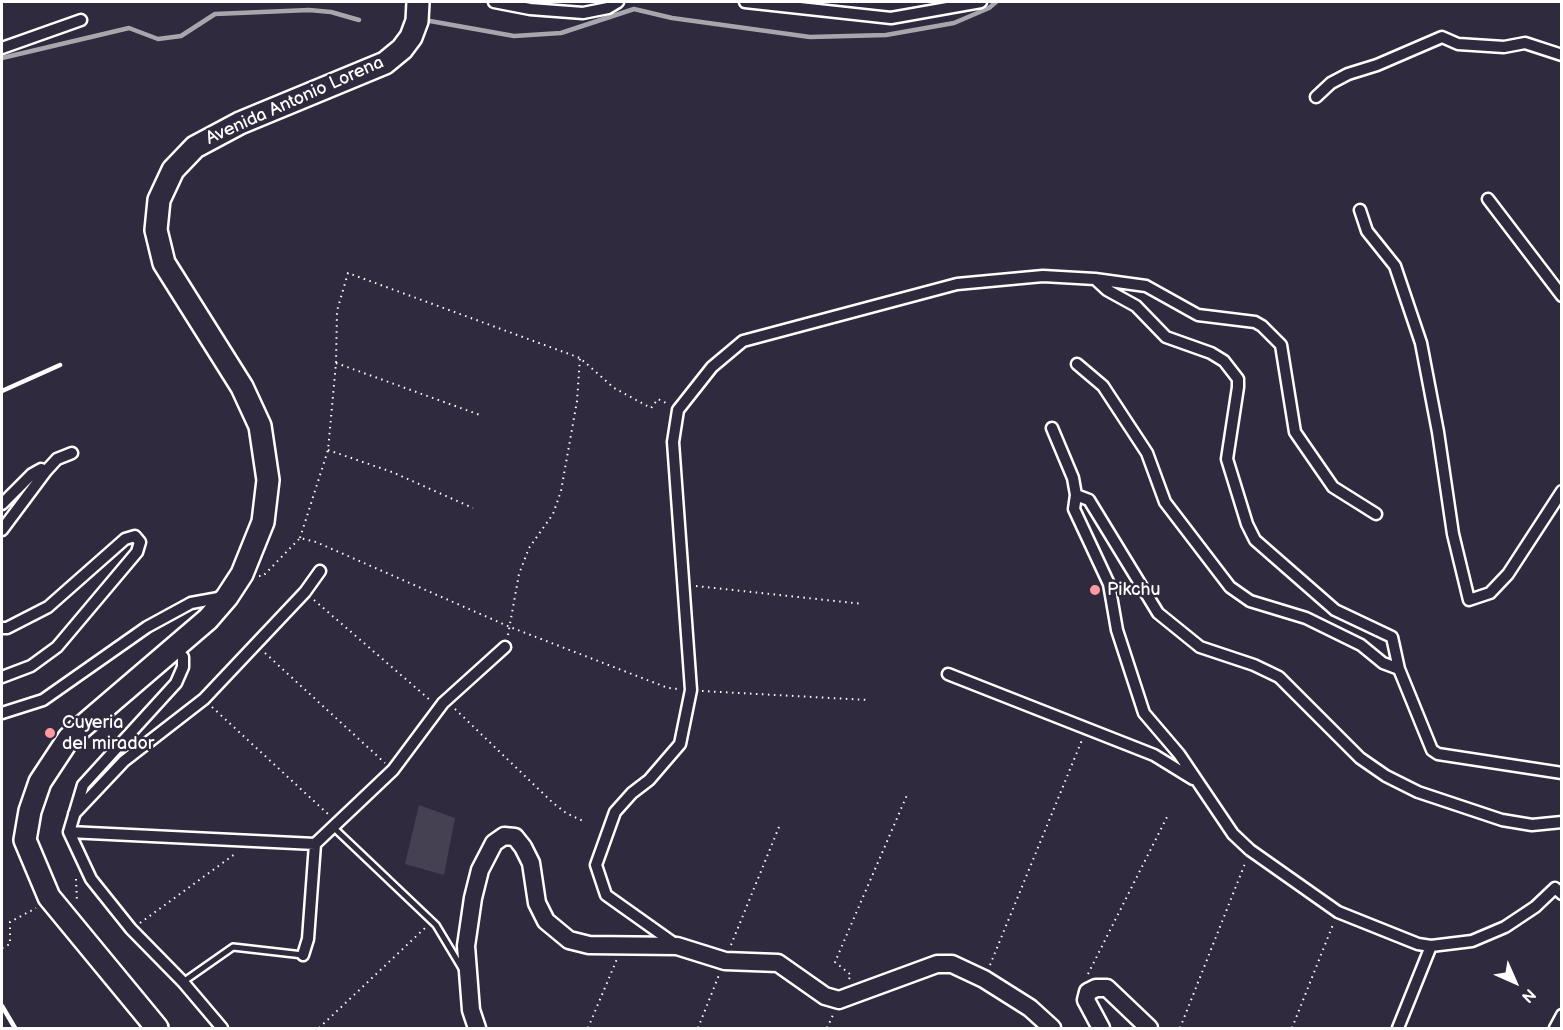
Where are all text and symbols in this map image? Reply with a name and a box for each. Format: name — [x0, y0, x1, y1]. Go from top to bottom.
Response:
street label: Avenida Antonio Lorena — [203, 52, 387, 150]
place label: Pikchu — [1107, 579, 1161, 601]
marker: Pikchu — [1088, 583, 1102, 597]
place label: Cuyeria del mirador — [62, 712, 154, 754]
marker: Cuyeria del mirador — [43, 726, 57, 740]
north arrow — [1485, 952, 1545, 1012]
text: N — [1517, 984, 1539, 1006]

